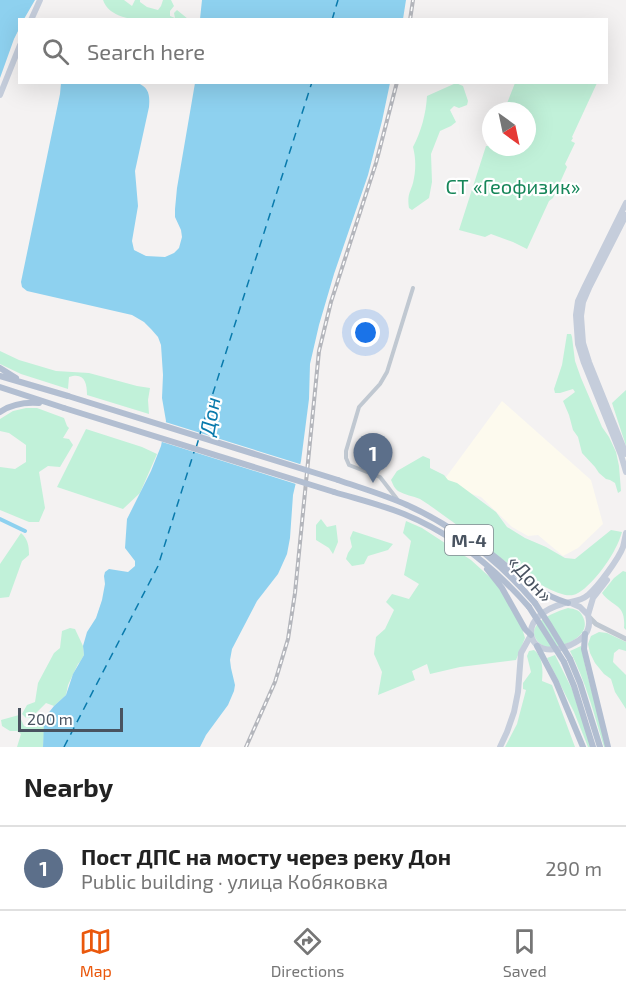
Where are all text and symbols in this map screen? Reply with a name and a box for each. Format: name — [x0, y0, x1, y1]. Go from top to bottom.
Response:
search box — [18, 18, 608, 84]
icon: search — [39, 35, 72, 68]
text: Search here — [87, 38, 205, 64]
north arrow — [482, 102, 536, 156]
park label: СТ «Геофизик» — [446, 174, 580, 198]
your location — [351, 318, 380, 347]
water label: Дон — [193, 395, 225, 438]
pin: 1 — [354, 434, 392, 483]
road number: М-4 — [445, 525, 493, 555]
street label: «Дон» — [503, 549, 559, 607]
scale bar — [18, 705, 123, 732]
text: 200 m — [27, 709, 73, 728]
text: Nearby — [24, 771, 113, 802]
text: Пост ДПС на мосту через реку Дон — [81, 843, 451, 869]
text: 1 — [39, 856, 48, 880]
text: 290 m — [545, 856, 602, 880]
text: Public building · улица Кобяковка — [81, 869, 388, 893]
tab: Map — [79, 925, 112, 980]
tab: Directions — [271, 925, 344, 980]
tab: Saved — [503, 925, 547, 980]

